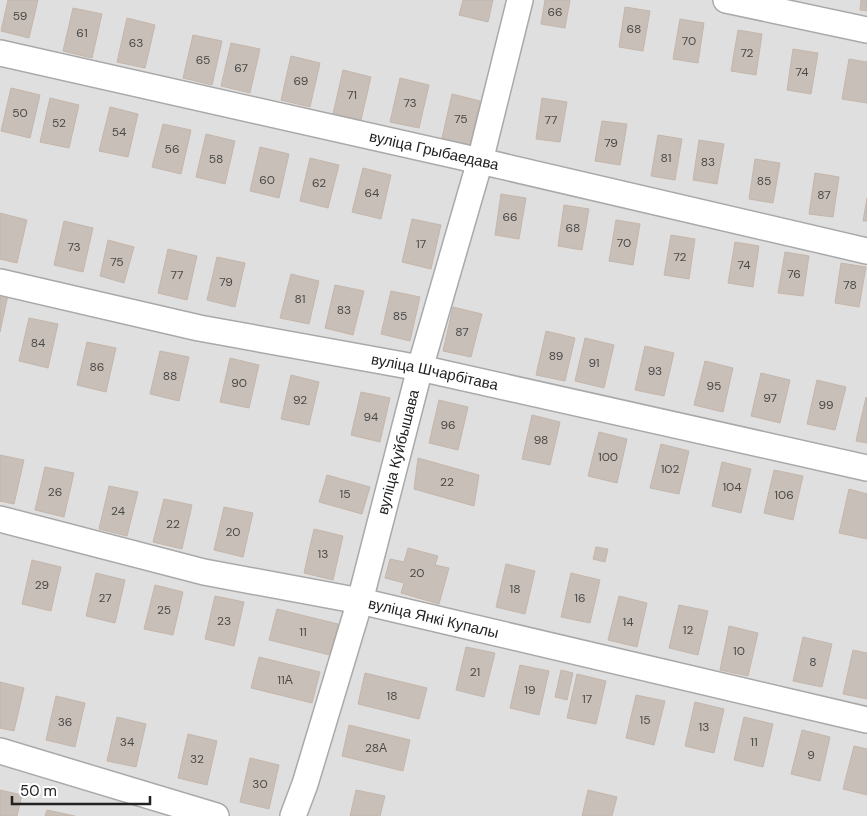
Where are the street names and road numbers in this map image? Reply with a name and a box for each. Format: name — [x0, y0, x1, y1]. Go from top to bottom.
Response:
street label: вуліца Грыбаедава — [367, 126, 501, 175]
street label: вуліца Шчарбітава — [370, 349, 501, 395]
street label: вуліца Куйбышава — [373, 387, 424, 517]
street label: вуліца Янкі Купалы — [366, 593, 501, 643]

